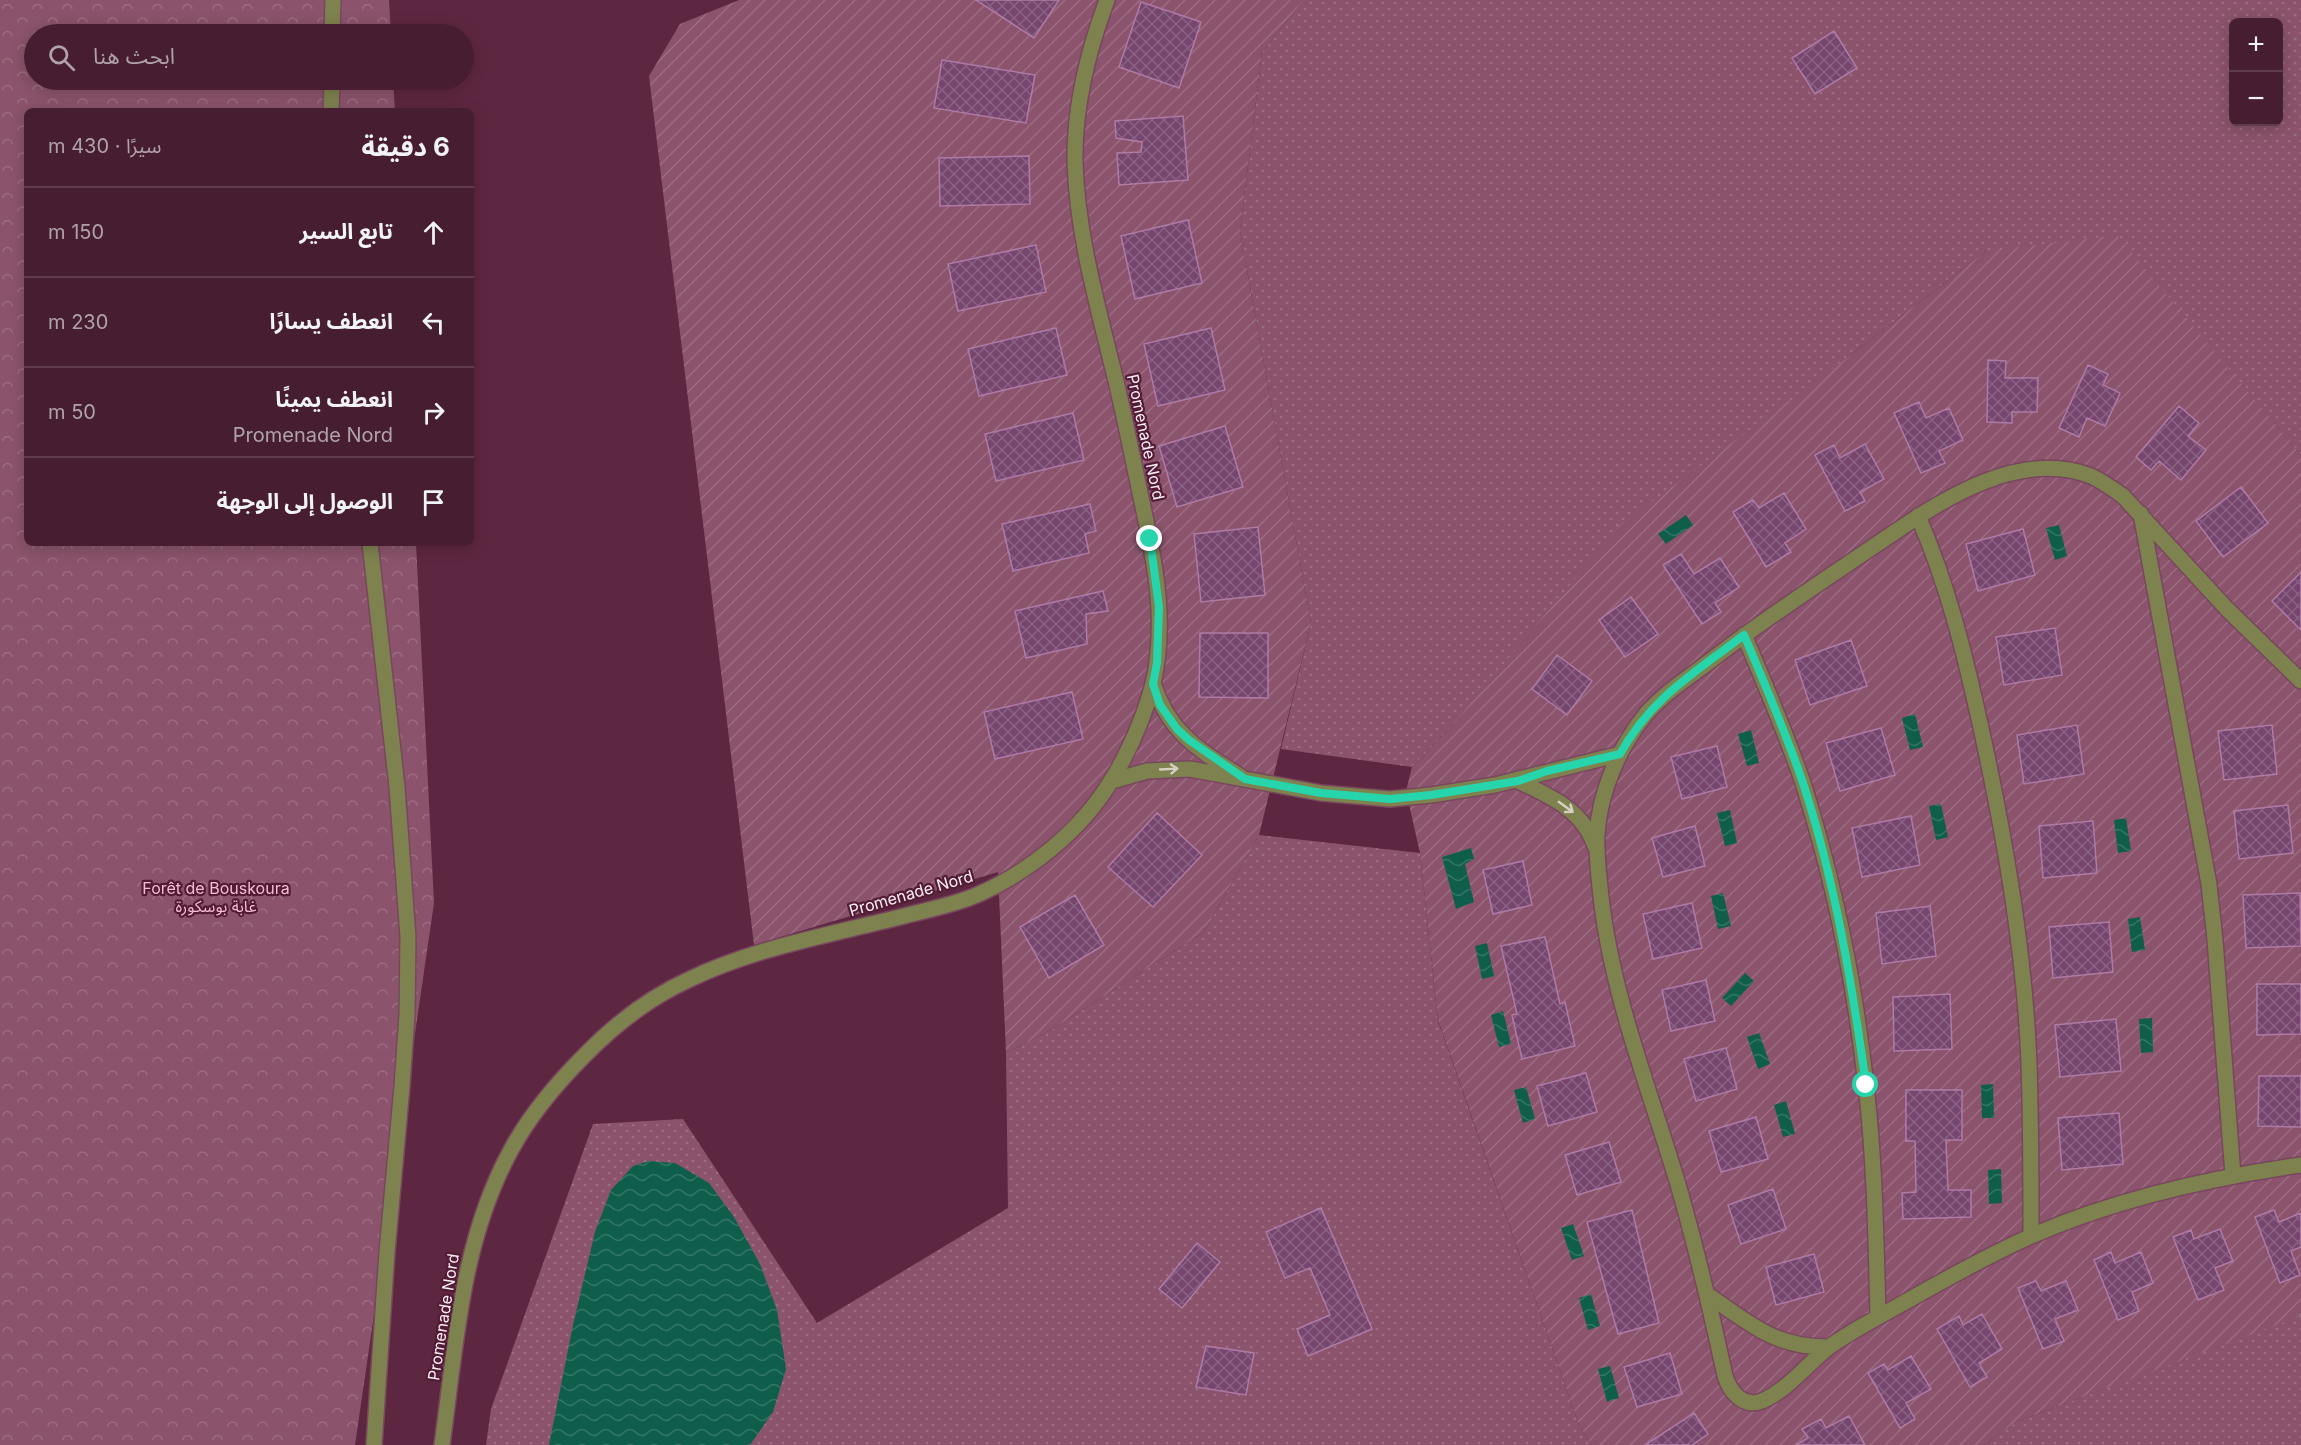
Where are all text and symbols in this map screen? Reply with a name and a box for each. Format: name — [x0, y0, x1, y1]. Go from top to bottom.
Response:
map controls — [2229, 18, 2283, 126]
button: + — [2229, 18, 2283, 72]
search box — [24, 24, 474, 90]
icon: search — [45, 41, 78, 74]
text: ابحث هنا — [93, 43, 175, 69]
button: − — [2229, 72, 2283, 126]
text: 6 دقيقة — [362, 131, 450, 162]
text: سيرًا · 430 m — [48, 134, 161, 158]
icon: ahead — [417, 216, 450, 249]
text: تابع السير — [300, 218, 393, 244]
text: 150 m — [48, 220, 104, 244]
icon: left — [417, 306, 450, 339]
text: انعطف يسارًا — [270, 308, 393, 334]
text: 230 m — [48, 310, 108, 334]
street label: Promenade Nord — [1123, 372, 1169, 502]
text: انعطف يمينًا — [275, 386, 393, 412]
icon: right — [417, 396, 450, 429]
text: 50 m — [48, 400, 96, 424]
text: Promenade Nord — [233, 423, 393, 447]
icon: arrive — [417, 486, 450, 519]
text: الوصول إلى الوجهة — [216, 488, 393, 514]
route end — [1136, 525, 1162, 551]
one-way arrow — [1158, 764, 1178, 775]
one-way arrow — [1558, 801, 1574, 814]
street label: Promenade Nord — [847, 866, 975, 920]
park label: Forêt de Bouskoura غابة بوسكورة — [142, 878, 290, 916]
route start — [1852, 1071, 1878, 1097]
street label: Promenade Nord — [423, 1252, 463, 1382]

